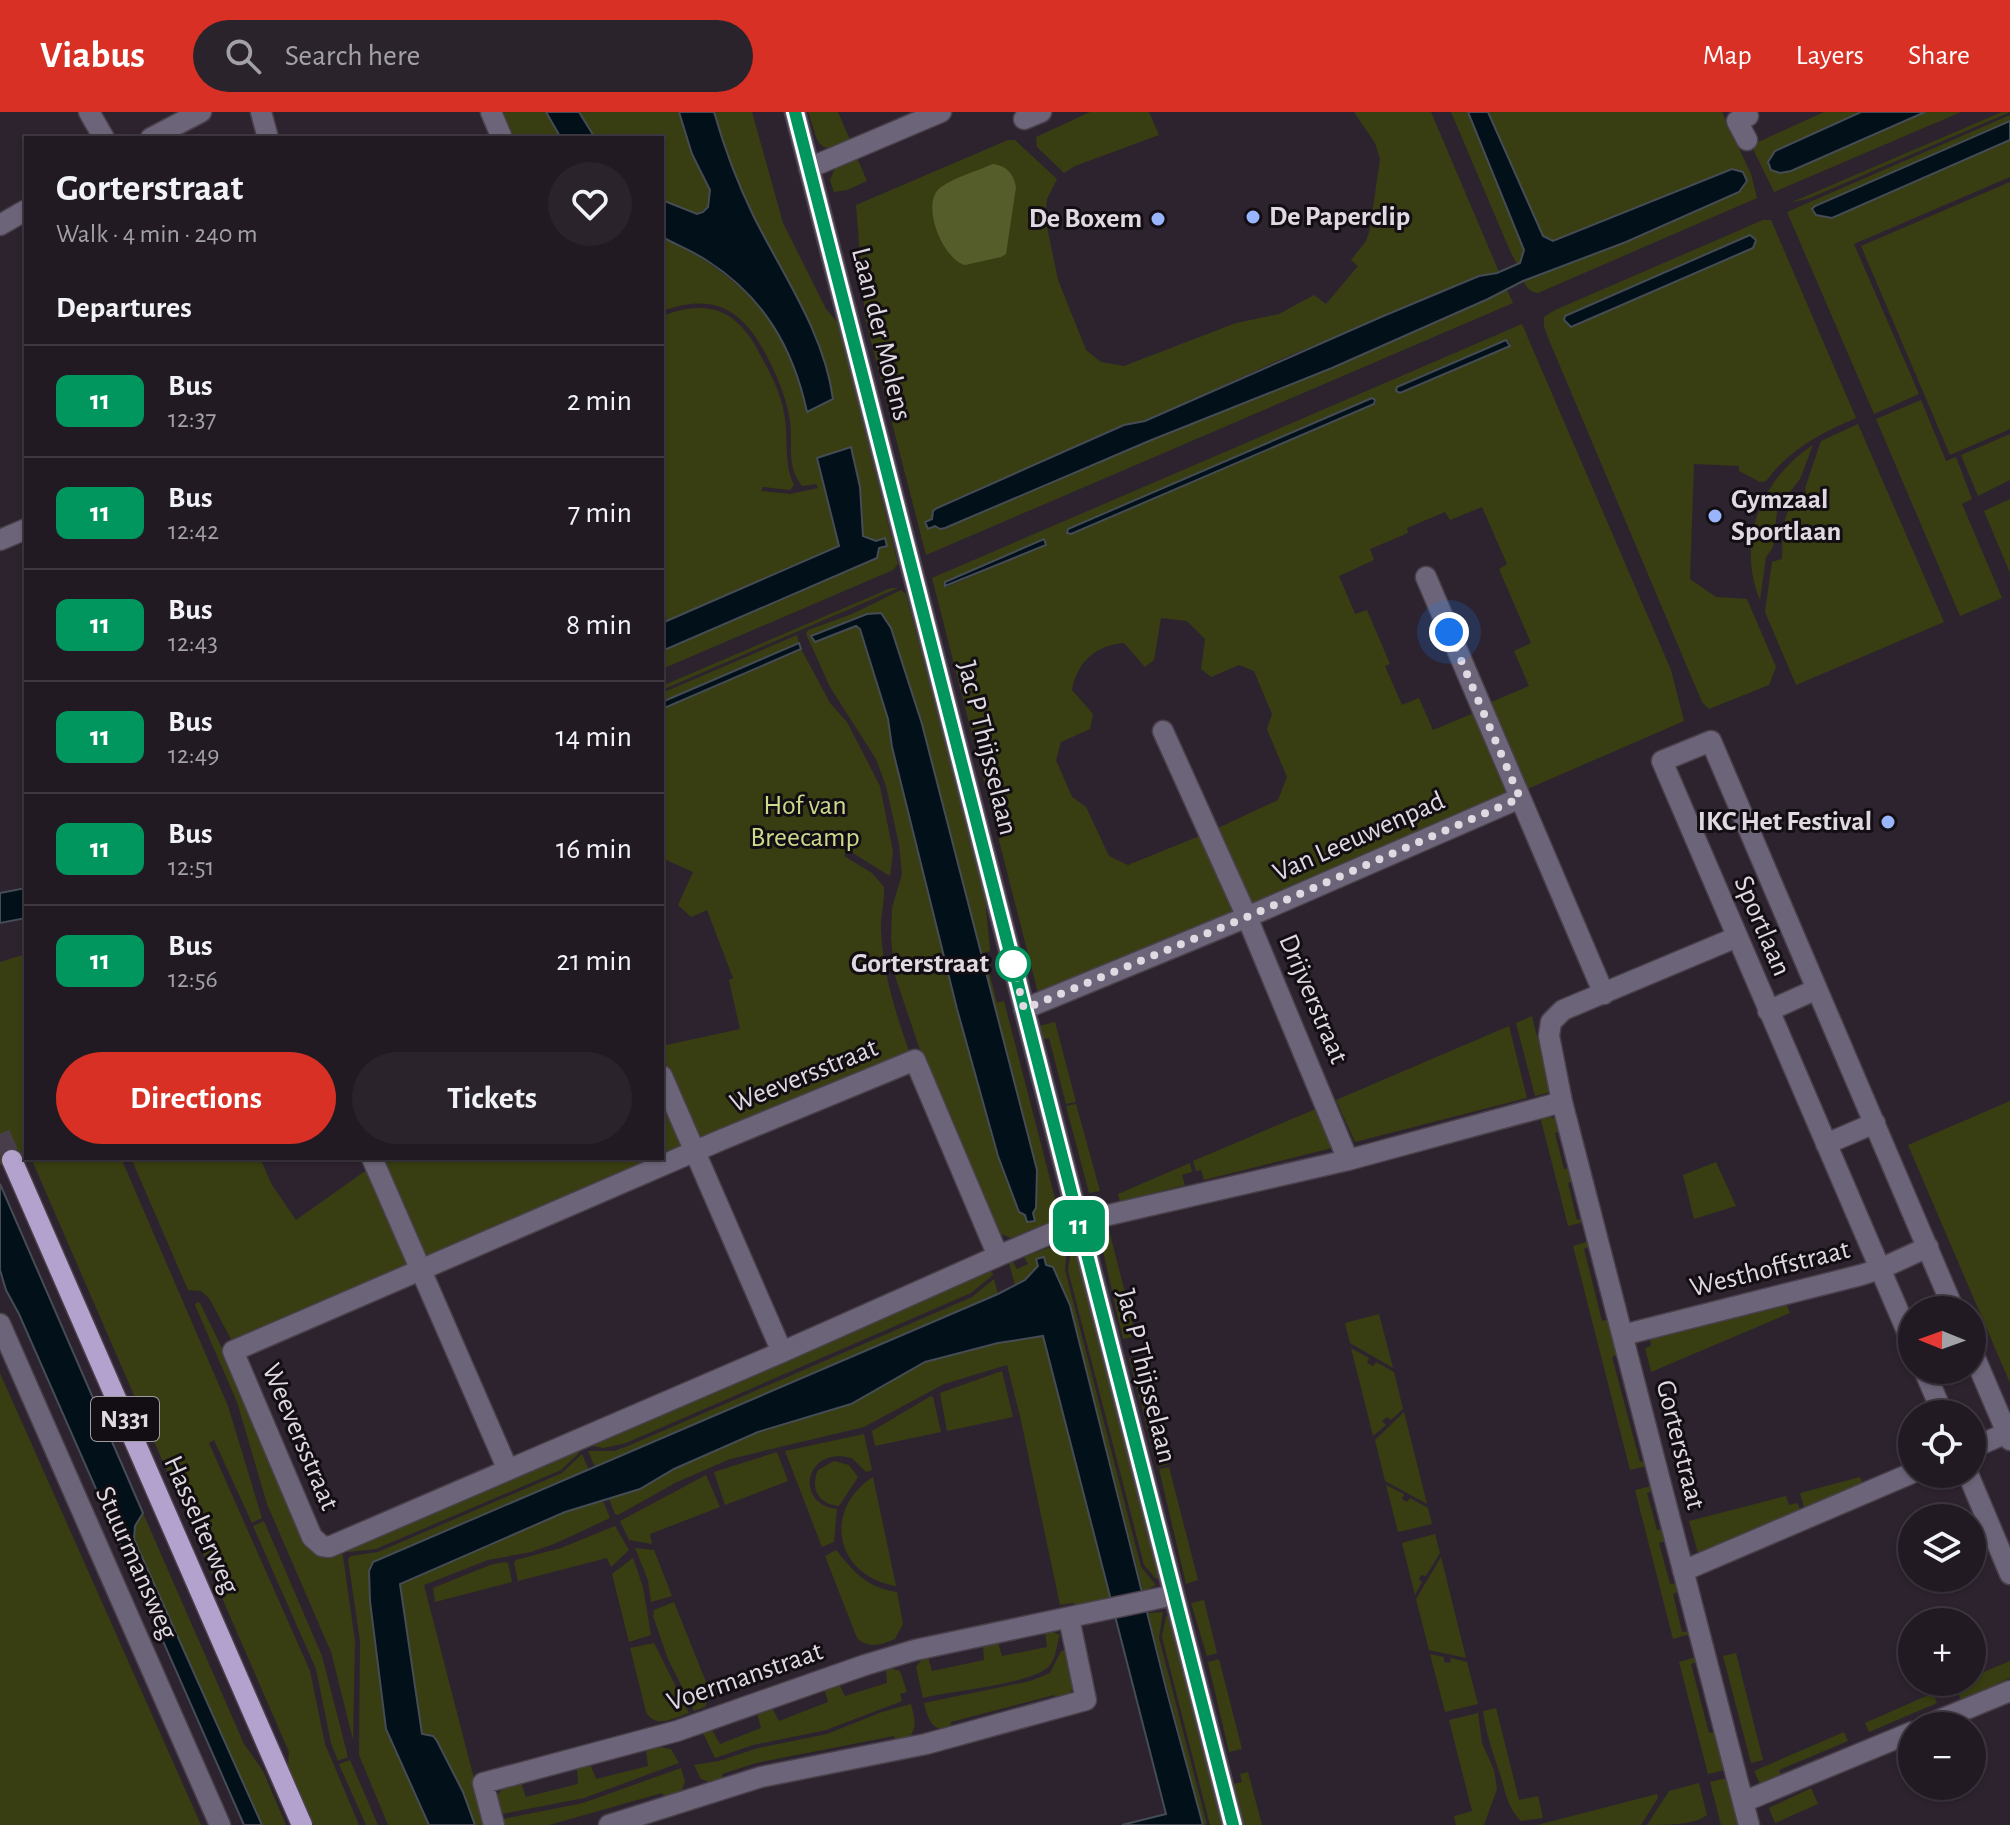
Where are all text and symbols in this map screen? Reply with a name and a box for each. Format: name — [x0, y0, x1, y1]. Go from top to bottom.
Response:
search box — [193, 20, 753, 92]
icon: search — [221, 34, 265, 78]
text: Viabus — [40, 37, 145, 75]
text: Search here — [285, 41, 420, 71]
text: Map — [1703, 42, 1752, 70]
text: Layers — [1796, 42, 1864, 70]
text: Share — [1908, 42, 1970, 70]
button: heart — [548, 162, 632, 246]
text: Gorterstraat — [56, 170, 243, 208]
place label: De Paperclip — [1269, 203, 1410, 231]
place label: De Boxem — [1029, 205, 1142, 233]
marker: De Paperclip — [1244, 208, 1262, 226]
marker: De Boxem — [1149, 210, 1167, 228]
text: Walk · 4 min · 240 m — [56, 221, 258, 247]
street label: Laan der Molens — [846, 245, 916, 423]
text: Departures — [56, 293, 192, 323]
text: Bus — [168, 371, 213, 401]
text: 2 min — [567, 386, 632, 416]
text: 11 — [90, 387, 110, 415]
text: 12:37 — [168, 406, 216, 432]
text: Bus — [168, 483, 213, 513]
place label: Gymzaal Sportlaan — [1731, 486, 1841, 546]
text: 7 min — [568, 498, 632, 528]
text: 11 — [90, 499, 110, 527]
marker: Gymzaal Sportlaan — [1706, 507, 1724, 525]
text: 12:42 — [168, 518, 219, 544]
text: Bus — [168, 595, 213, 625]
text: 8 min — [566, 610, 632, 640]
text: 11 — [90, 611, 110, 639]
your location — [1429, 612, 1469, 652]
text: 12:43 — [168, 630, 218, 656]
street label: Jac P Thijsselaan — [952, 658, 1022, 838]
text: Bus — [168, 707, 213, 737]
text: 14 min — [556, 722, 632, 752]
text: 11 — [90, 723, 110, 751]
text: 12:49 — [168, 742, 219, 768]
street label: Van Leeuwenpad — [1269, 787, 1449, 887]
park label: Hof van Breecamp — [750, 792, 860, 852]
place label: IKC Het Festival — [1698, 808, 1872, 836]
marker: IKC Het Festival — [1879, 813, 1897, 831]
text: Bus — [168, 819, 213, 849]
text: 16 min — [556, 834, 632, 864]
text: 11 — [90, 835, 110, 863]
text: 12:51 — [168, 854, 215, 880]
street label: Sportlaan — [1728, 872, 1796, 980]
street label: Drijverstraat — [1273, 930, 1353, 1068]
text: Bus — [168, 931, 213, 961]
text: 21 min — [556, 946, 632, 976]
text: 11 — [90, 947, 110, 975]
marker: Gorterstraat — [996, 947, 1030, 981]
place label: Gorterstraat — [851, 950, 990, 978]
text: 12:56 — [168, 966, 218, 992]
street label: Weeversstraat — [726, 1034, 882, 1118]
button: Directions — [56, 1052, 336, 1144]
button: Tickets — [352, 1052, 632, 1144]
line badge: 11 — [1043, 1200, 1115, 1252]
text: 11 — [1069, 1212, 1089, 1240]
street label: Westhoffstraat — [1687, 1236, 1853, 1302]
street label: Jac P Thijsselaan — [1111, 1286, 1181, 1466]
north arrow — [1898, 1296, 1986, 1384]
map controls — [1898, 1296, 1986, 1800]
street label: Weeversstraat — [257, 1360, 343, 1514]
street label: Gorterstraat — [1650, 1378, 1710, 1513]
road number: N331 — [91, 1397, 159, 1441]
button: locate — [1898, 1400, 1986, 1488]
street label: Hasselterweg — [158, 1452, 244, 1598]
street label: Stuurmansweg — [90, 1482, 182, 1644]
button: layers — [1898, 1504, 1986, 1592]
button: + — [1898, 1608, 1986, 1696]
street label: Voermanstraat — [664, 1637, 827, 1717]
button: − — [1898, 1712, 1986, 1800]

